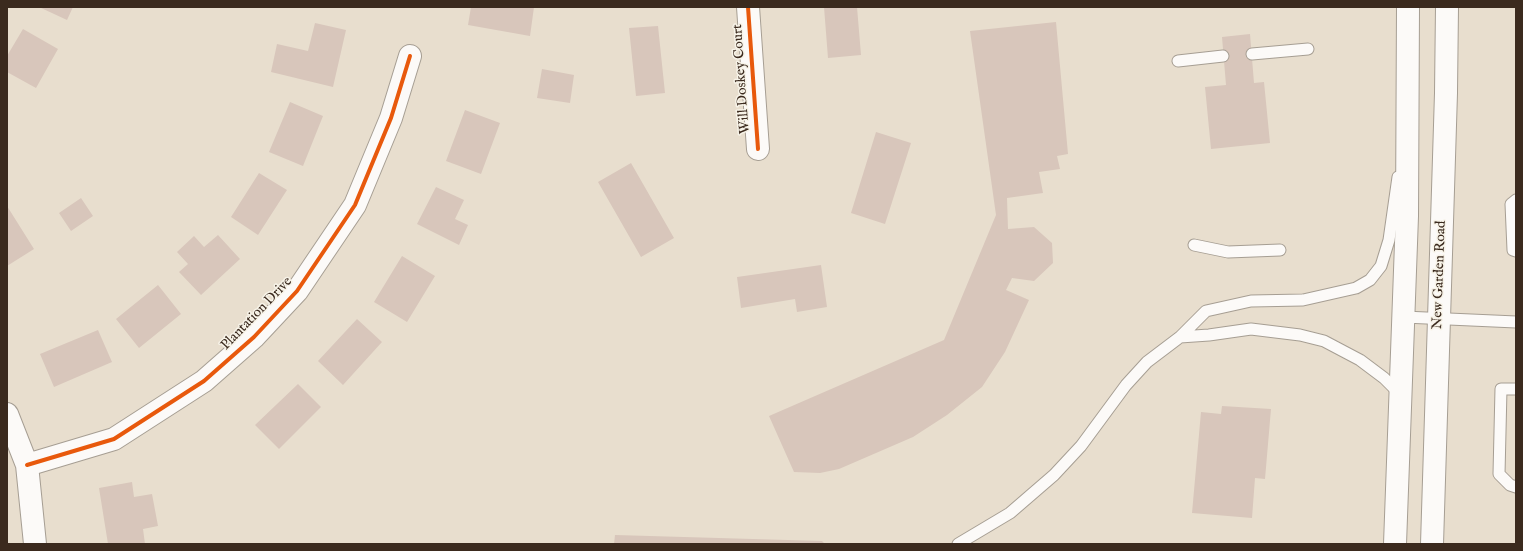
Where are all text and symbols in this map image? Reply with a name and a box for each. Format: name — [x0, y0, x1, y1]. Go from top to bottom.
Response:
street label: Will Doskey Court — [730, 24, 754, 134]
street label: New Garden Road — [1430, 220, 1450, 330]
street label: Plantation Drive — [218, 274, 296, 354]

